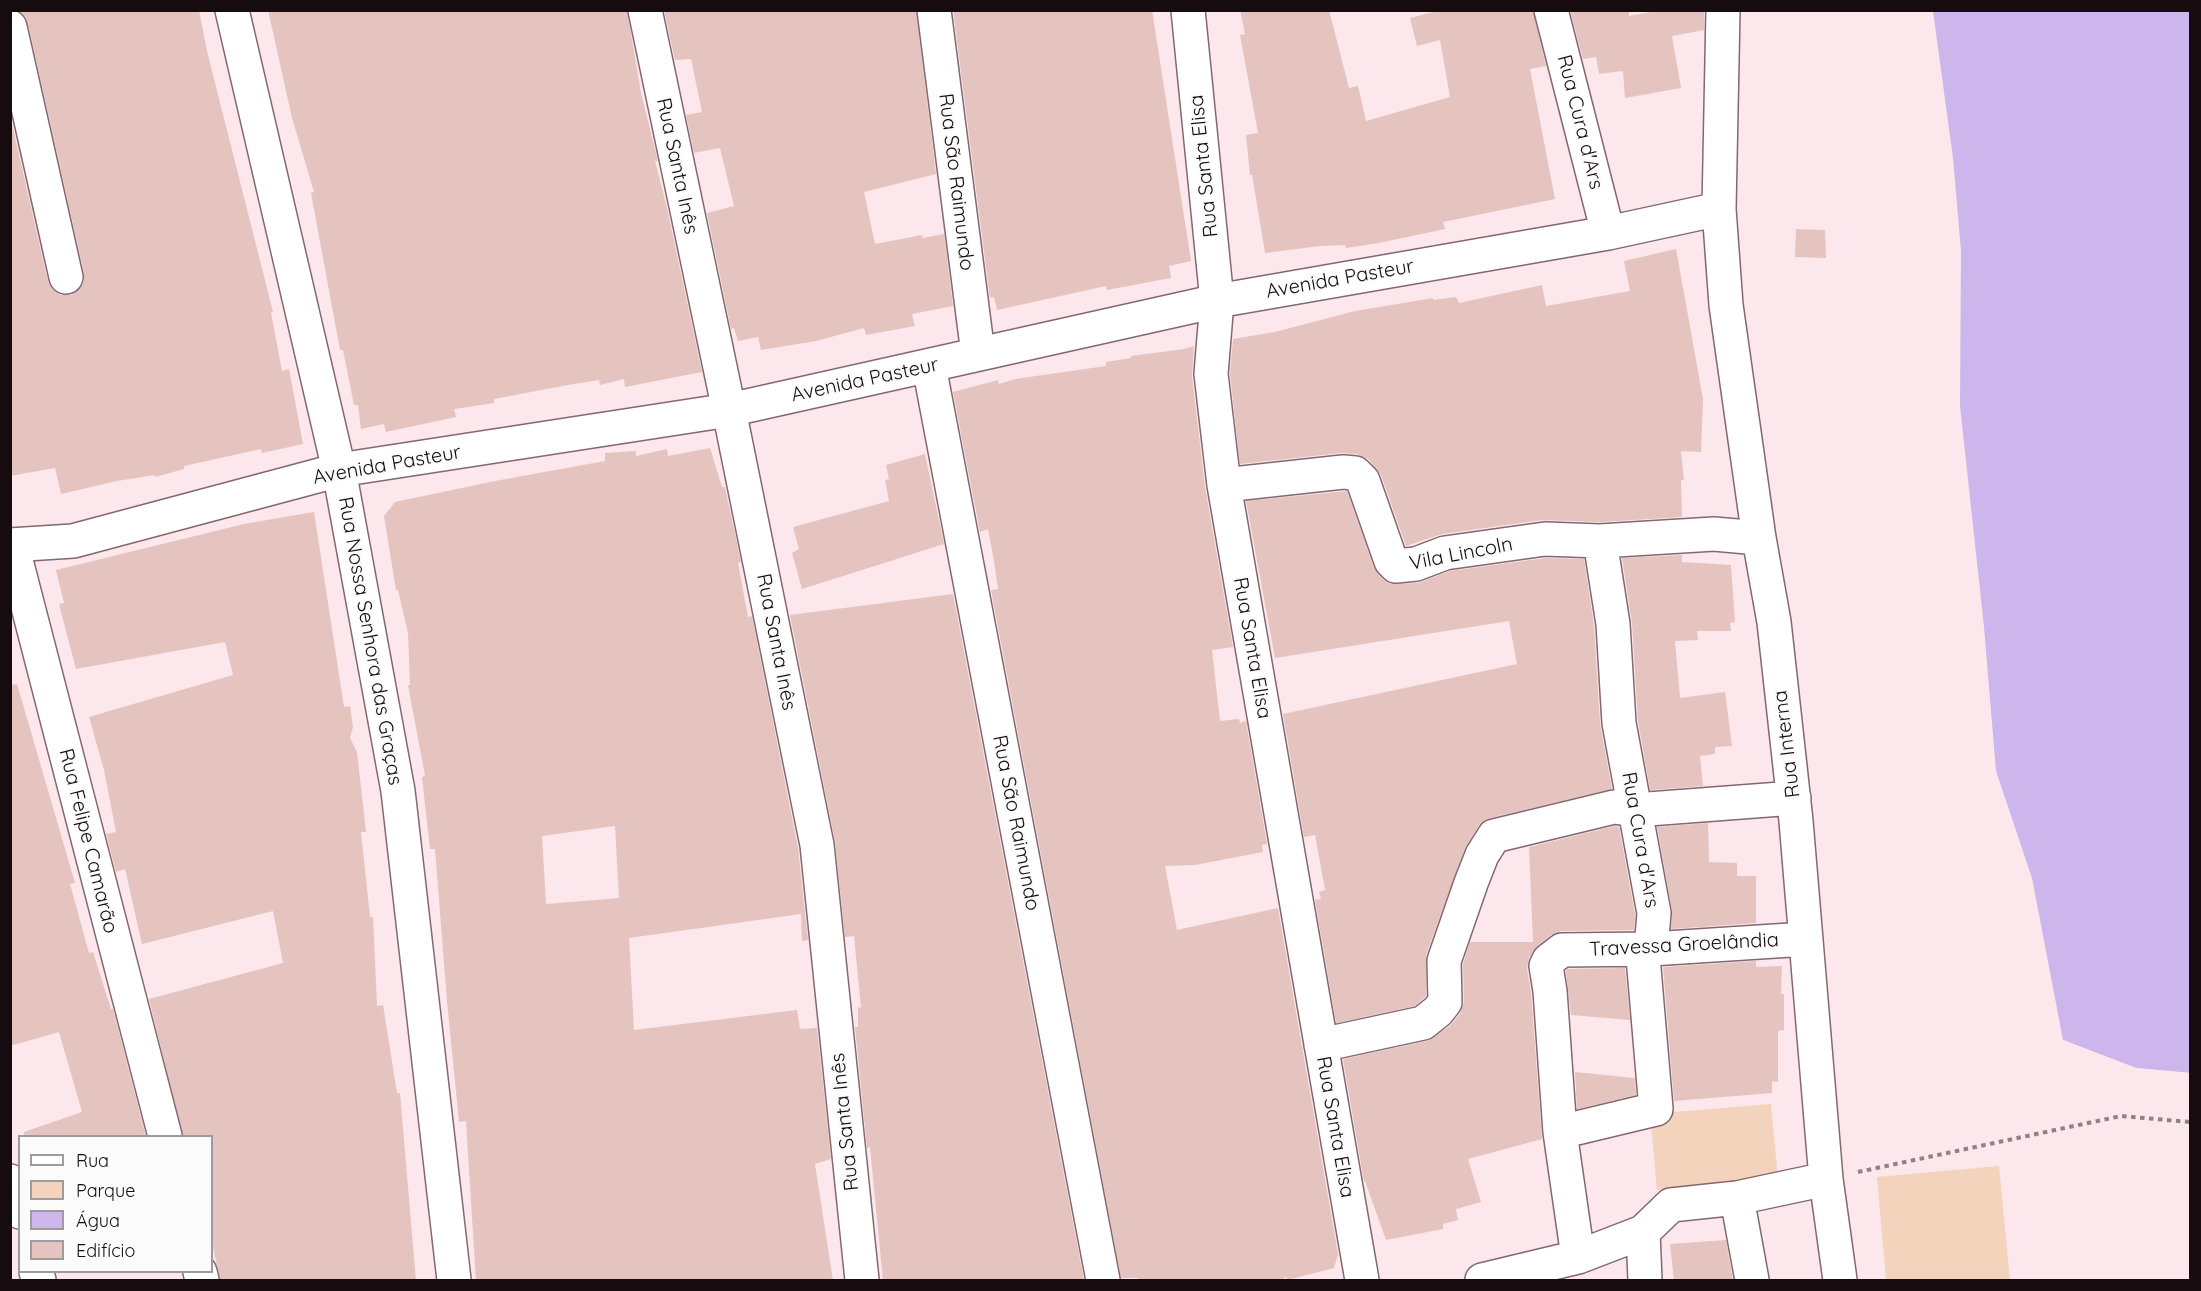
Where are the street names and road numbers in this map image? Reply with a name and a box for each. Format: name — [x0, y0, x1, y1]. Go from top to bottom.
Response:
street label: Rua Cura d'Ars — [1552, 52, 1608, 192]
street label: Rua São Raimundo — [933, 92, 979, 272]
street label: Rua Santa Elisa — [1185, 93, 1223, 239]
street label: Rua Santa Inês — [651, 96, 703, 236]
street label: Avenida Pasteur — [1264, 254, 1416, 304]
street label: Avenida Pasteur — [789, 353, 941, 407]
street label: Avenida Pasteur — [311, 440, 463, 490]
street label: Rua Nossa Senhora das Graças — [333, 495, 407, 787]
street label: Vila Lincoln — [1407, 532, 1515, 576]
street label: Rua Santa Inês — [751, 572, 801, 712]
street label: Rua Santa Elisa — [1228, 575, 1276, 721]
street label: Rua Interna — [1769, 689, 1805, 799]
street label: Rua São Raimundo — [987, 733, 1045, 913]
street label: Rua Felipe Camarão — [53, 746, 123, 936]
street label: Rua Cura d'Ars — [1616, 770, 1664, 910]
street label: Travessa Groelândia — [1589, 928, 1779, 962]
street label: Rua Santa Inês — [826, 1052, 864, 1192]
street label: Rua Santa Elisa — [1311, 1054, 1359, 1200]

